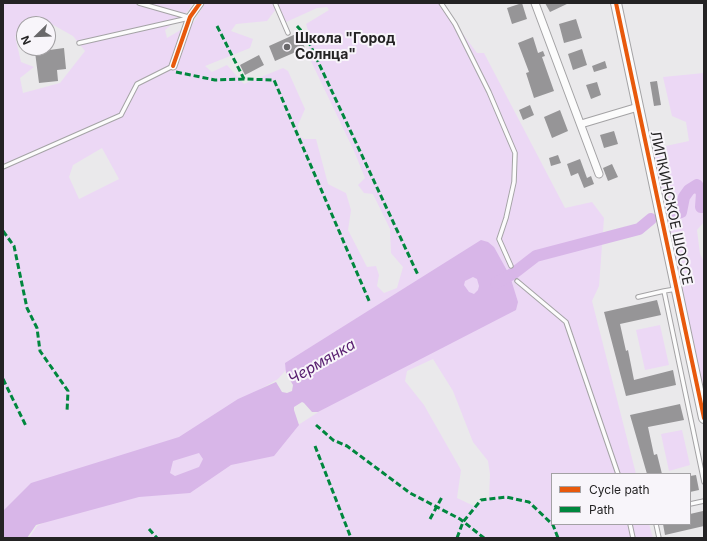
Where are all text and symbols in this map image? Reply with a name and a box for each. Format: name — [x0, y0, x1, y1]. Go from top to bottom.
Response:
north arrow — [16, 16, 56, 56]
place label: Школа "Город Cолнца" — [295, 31, 395, 64]
text: N — [18, 34, 34, 47]
marker: Школа "Город Cолнца" — [282, 42, 292, 52]
street label: ЛИПКИНСКОЕ ШОССЕ — [646, 129, 696, 287]
water label: Чермянка — [285, 336, 359, 388]
legend — [551, 473, 691, 525]
text: Cycle path — [589, 482, 650, 497]
text: Path — [589, 502, 614, 517]

